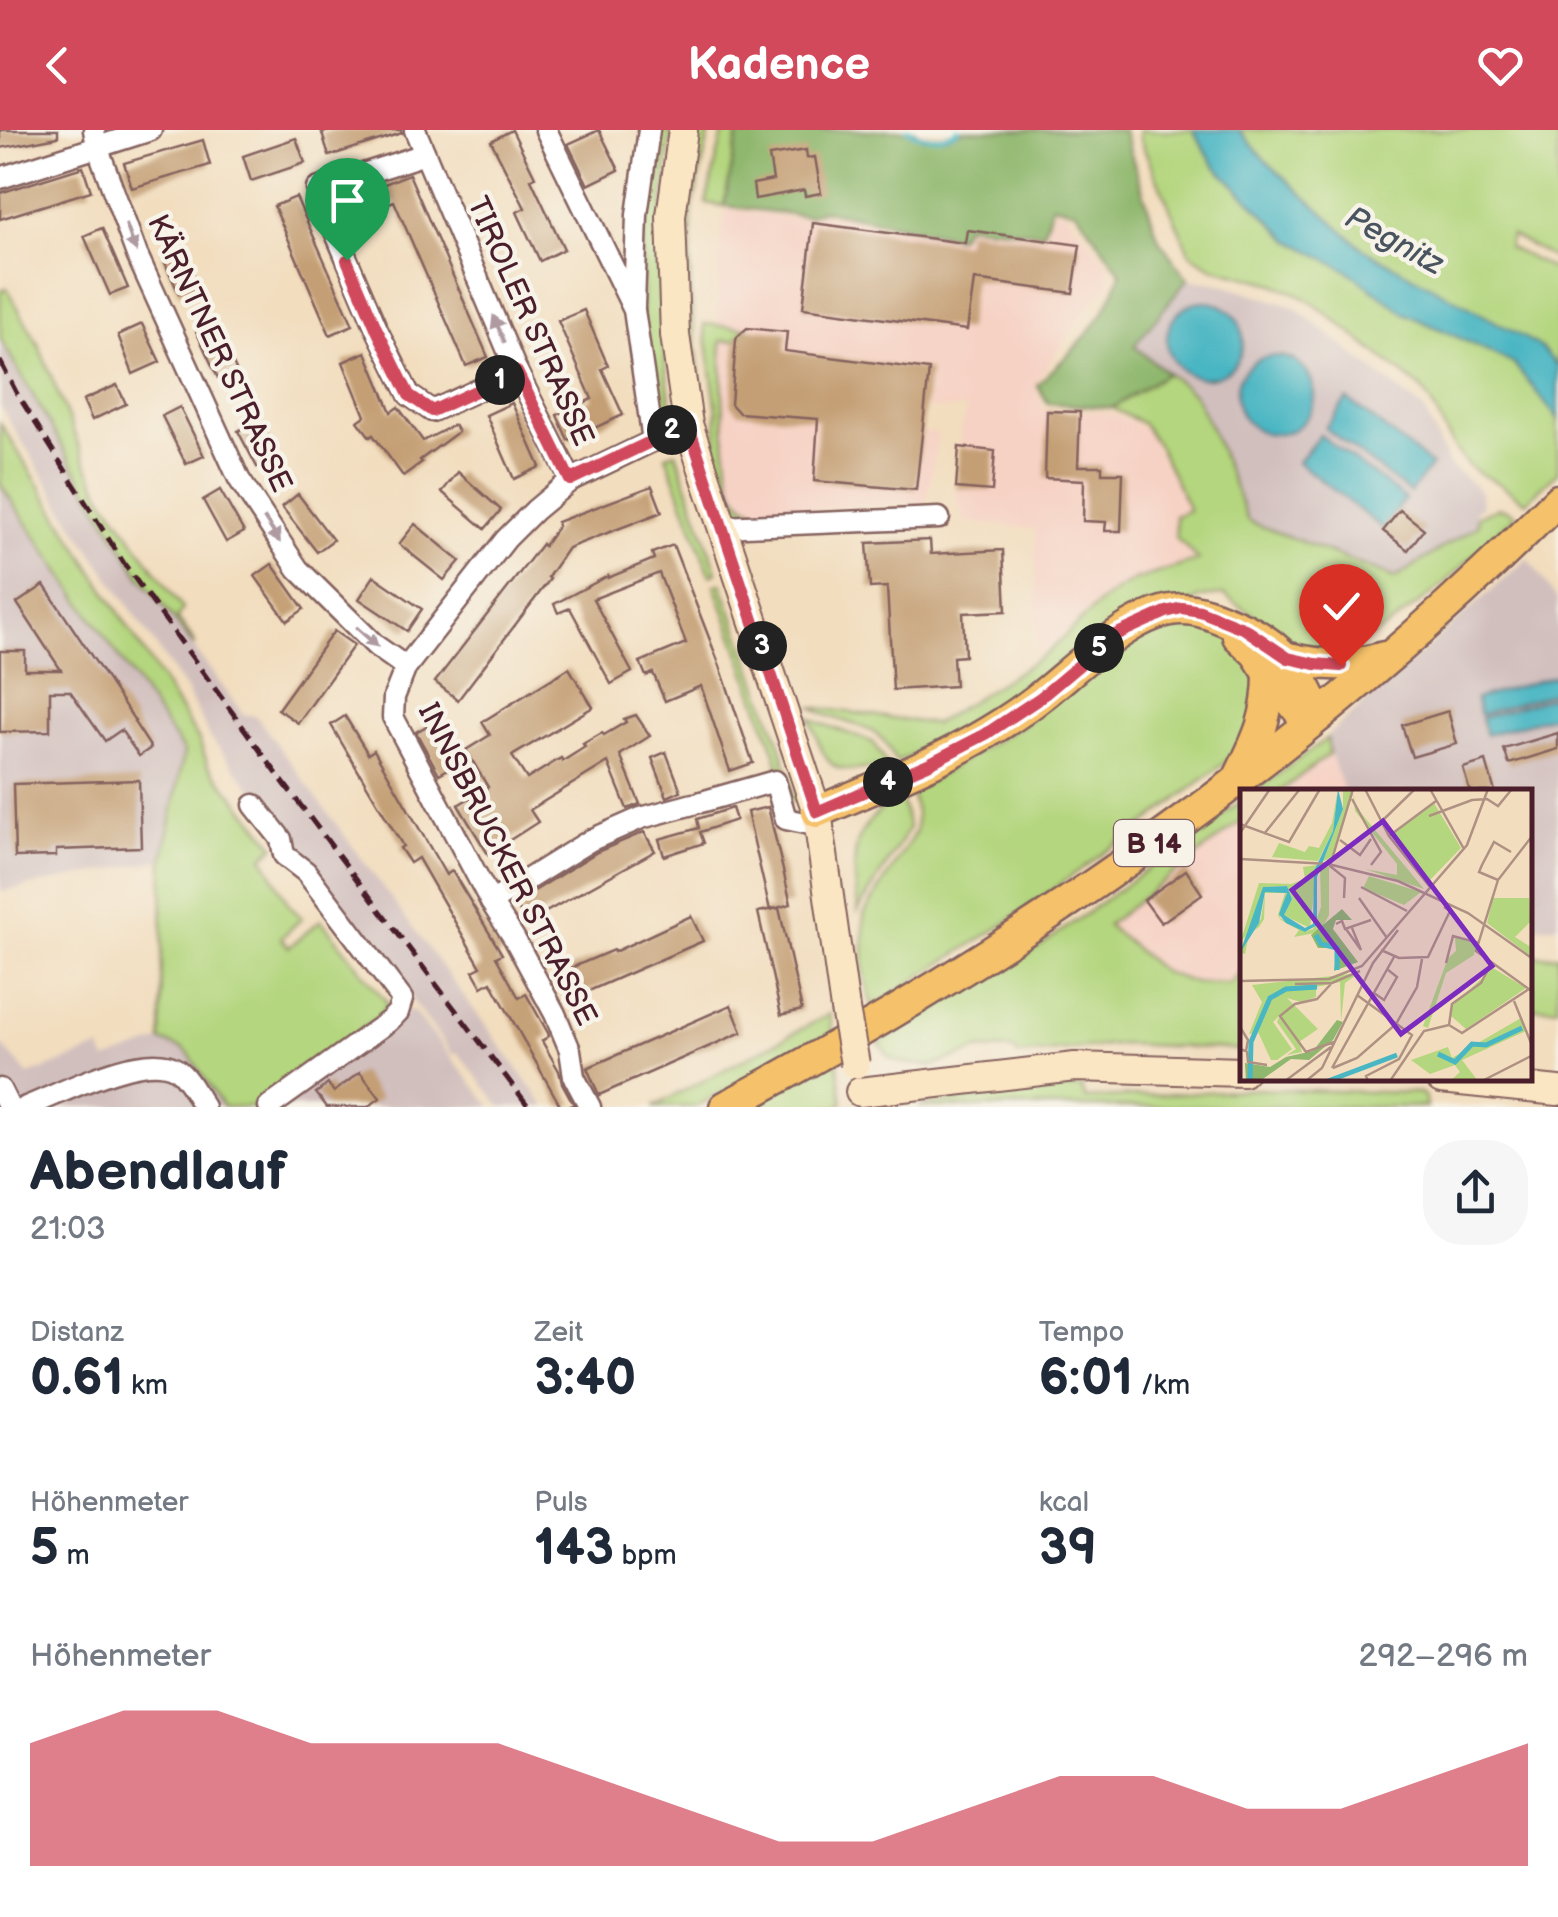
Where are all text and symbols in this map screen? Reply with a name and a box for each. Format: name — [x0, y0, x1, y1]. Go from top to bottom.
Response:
icon: back — [30, 38, 85, 93]
text: Kadence — [688, 38, 870, 93]
icon: heart — [1473, 38, 1528, 93]
pin — [305, 158, 390, 261]
icon: arrive — [320, 173, 375, 228]
street label: TIROLER STRASSE — [459, 191, 601, 451]
water label: Pegnitz — [1338, 198, 1451, 285]
street label: KÄRNTNER STRASSE — [139, 209, 299, 498]
one-way arrow — [124, 223, 139, 253]
one-way arrow — [491, 314, 507, 344]
pin: 1 — [475, 355, 525, 405]
text: 1 — [494, 363, 506, 396]
pin: 2 — [647, 405, 697, 455]
text: 2 — [664, 413, 680, 446]
one-way arrow — [263, 516, 281, 543]
pin — [1299, 564, 1384, 667]
icon: check — [1314, 579, 1369, 634]
pin: 3 — [737, 621, 787, 671]
pin: 5 — [1074, 623, 1124, 673]
one-way arrow — [355, 625, 379, 648]
text: 3 — [754, 629, 770, 662]
text: 5 — [1091, 631, 1107, 664]
street label: INNSBRUCKER STRASSE — [410, 697, 604, 1032]
pin: 4 — [863, 757, 913, 807]
text: 4 — [880, 765, 896, 798]
inset map — [1240, 789, 1533, 1082]
road number: B 14 — [1114, 820, 1194, 866]
text: Abendlauf — [30, 1139, 287, 1206]
button: share — [1423, 1140, 1528, 1245]
text: 21:03 — [30, 1210, 106, 1249]
text: Distanz — [30, 1316, 124, 1349]
text: Zeit — [534, 1316, 583, 1349]
text: Tempo — [1039, 1316, 1124, 1349]
text: 0.61 — [30, 1349, 124, 1409]
text: 3:40 — [534, 1349, 636, 1409]
text: 6:01 — [1039, 1349, 1133, 1409]
text: km — [124, 1369, 168, 1402]
text: /km — [1133, 1369, 1190, 1402]
text: Höhenmeter — [30, 1486, 188, 1519]
text: Puls — [534, 1486, 588, 1519]
text: kcal — [1039, 1486, 1089, 1519]
text: 5 — [30, 1519, 59, 1579]
text: 143 — [534, 1519, 614, 1579]
text: 39 — [1039, 1519, 1097, 1579]
text: m — [59, 1539, 90, 1572]
text: bpm — [614, 1539, 677, 1572]
text: Höhenmeter — [30, 1637, 211, 1676]
text: 292–296 m — [1359, 1637, 1528, 1676]

